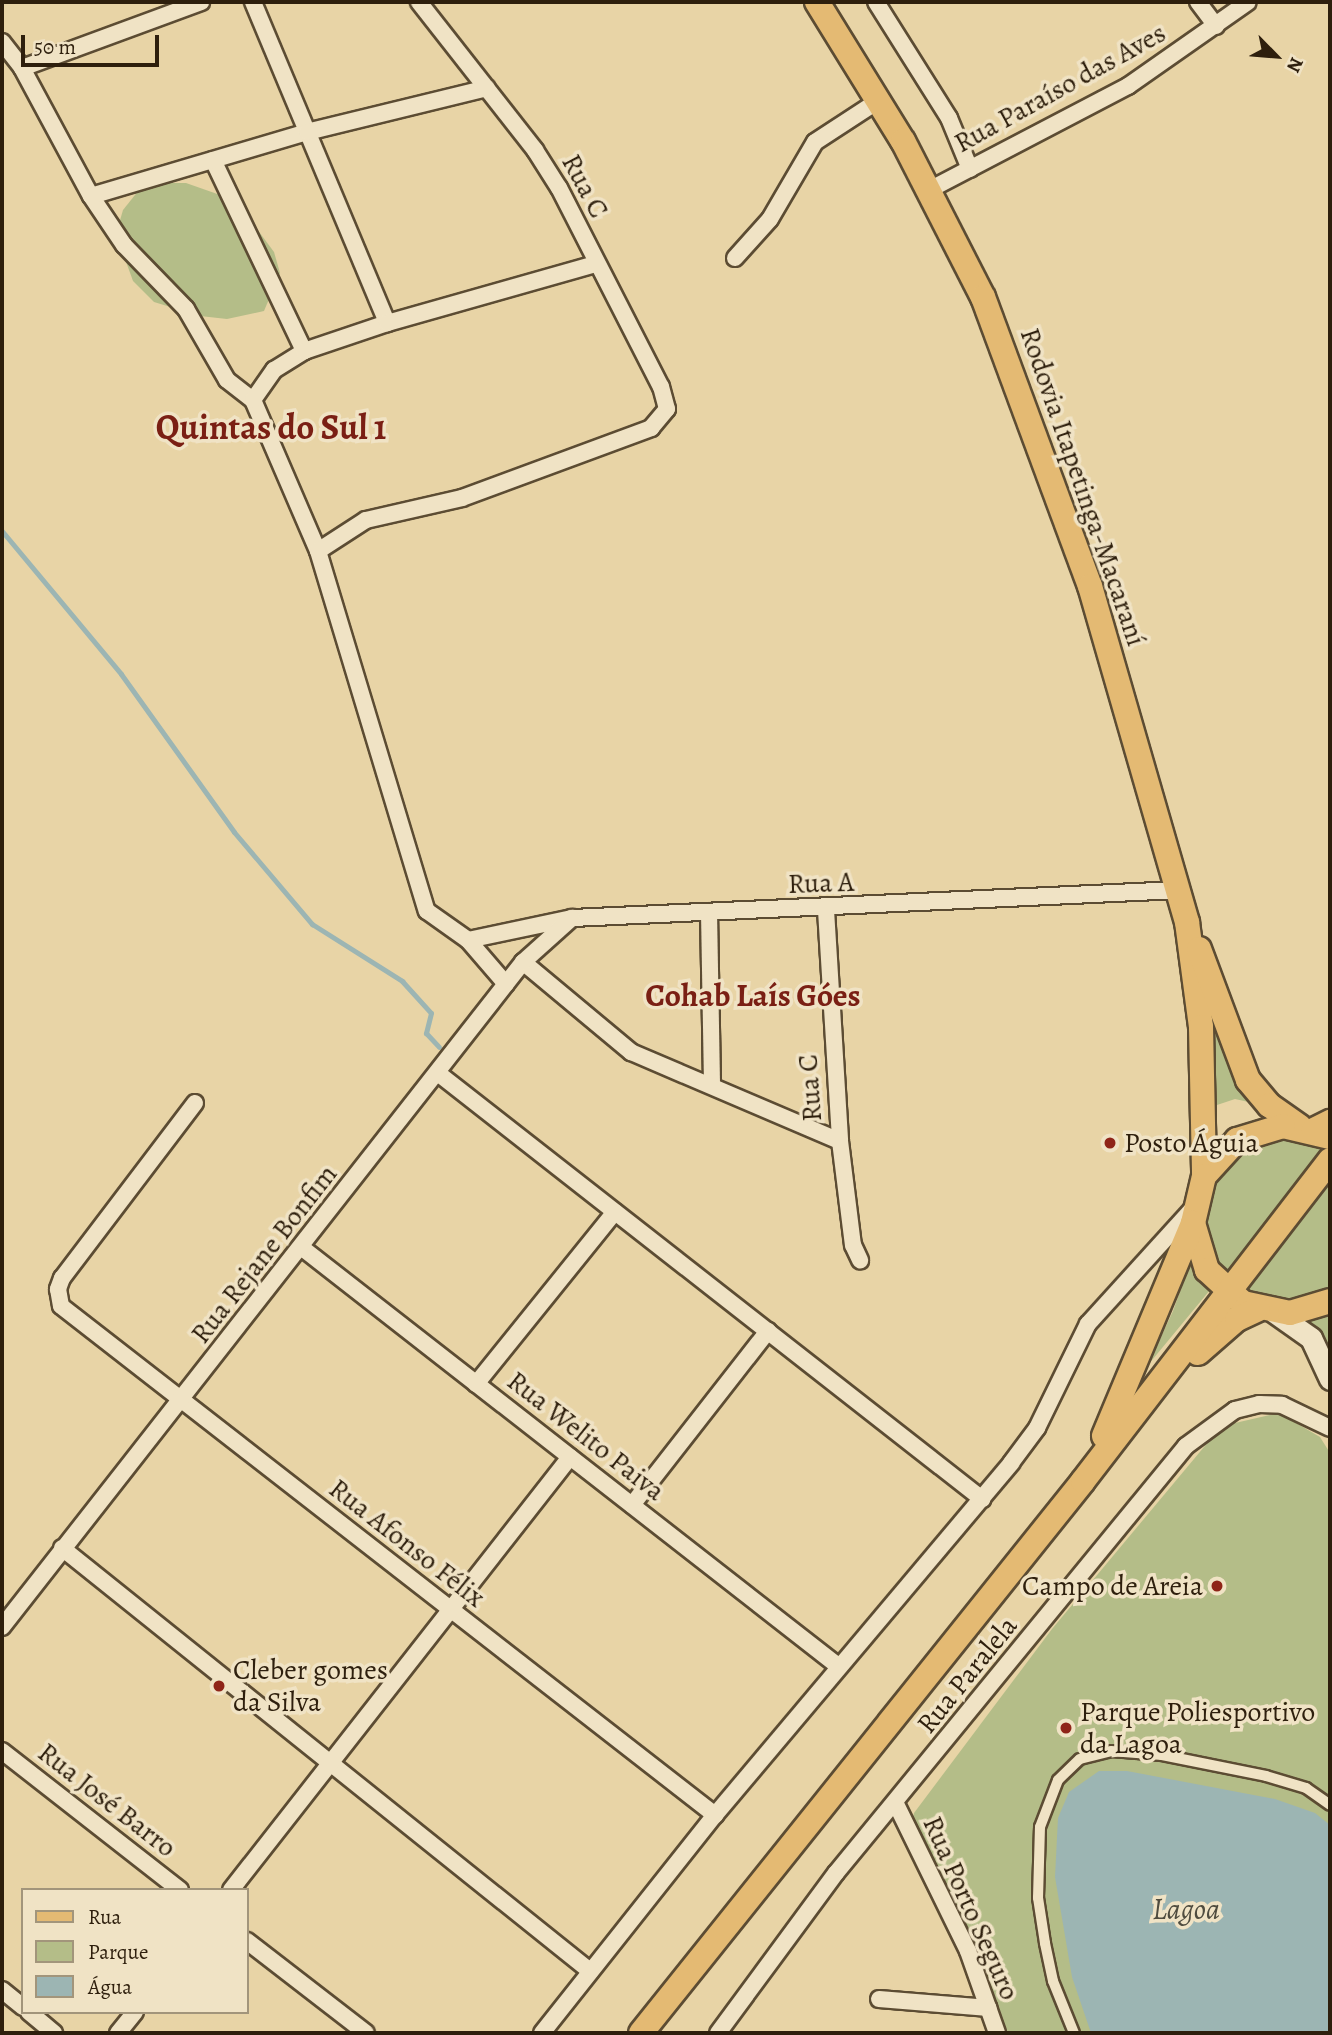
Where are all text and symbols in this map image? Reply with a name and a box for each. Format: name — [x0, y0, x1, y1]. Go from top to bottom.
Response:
street label: Rua Paraíso das Aves — [948, 16, 1172, 160]
scale bar — [24, 21, 163, 65]
north arrow — [1241, 21, 1311, 91]
text: 50 m — [34, 33, 76, 61]
text: N — [1280, 53, 1310, 77]
street label: Rua C — [554, 148, 616, 224]
street label: Rodovia Itapetinga-Macaraní — [1013, 324, 1153, 650]
district label: Quintas do Sul 1 — [156, 406, 386, 448]
street label: Rua A — [787, 865, 855, 901]
district label: Cohab Laís Góes — [645, 976, 861, 1014]
street label: Rua C — [791, 1053, 829, 1123]
place label: Posto Águia — [1124, 1126, 1259, 1160]
marker: Posto Águia — [1102, 1135, 1118, 1151]
street label: Rua Rejane Bonfim — [184, 1158, 344, 1350]
street label: Rua Welito Paiva — [500, 1364, 672, 1508]
street label: Rua Afonso Félix — [322, 1472, 492, 1614]
place label: Campo de Areia — [1022, 1569, 1203, 1603]
marker: Campo de Areia — [1209, 1578, 1225, 1594]
street label: Rua Paralela — [910, 1610, 1024, 1740]
place label: Cleber gomes da Silva — [233, 1653, 388, 1719]
marker: Cleber gomes da Silva — [211, 1678, 227, 1694]
place label: Parque Poliesportivo da Lagoa — [1080, 1695, 1315, 1761]
marker: Parque Poliesportivo da Lagoa — [1058, 1720, 1074, 1736]
street label: Rua José Barro — [31, 1736, 183, 1864]
street label: Rua Porto Seguro — [915, 1811, 1027, 2005]
legend — [21, 1888, 248, 2014]
water label: Lagoa — [1152, 1891, 1220, 1927]
text: Rua — [88, 1903, 121, 1931]
text: Parque — [88, 1938, 148, 1966]
text: Água — [88, 1973, 132, 2001]

